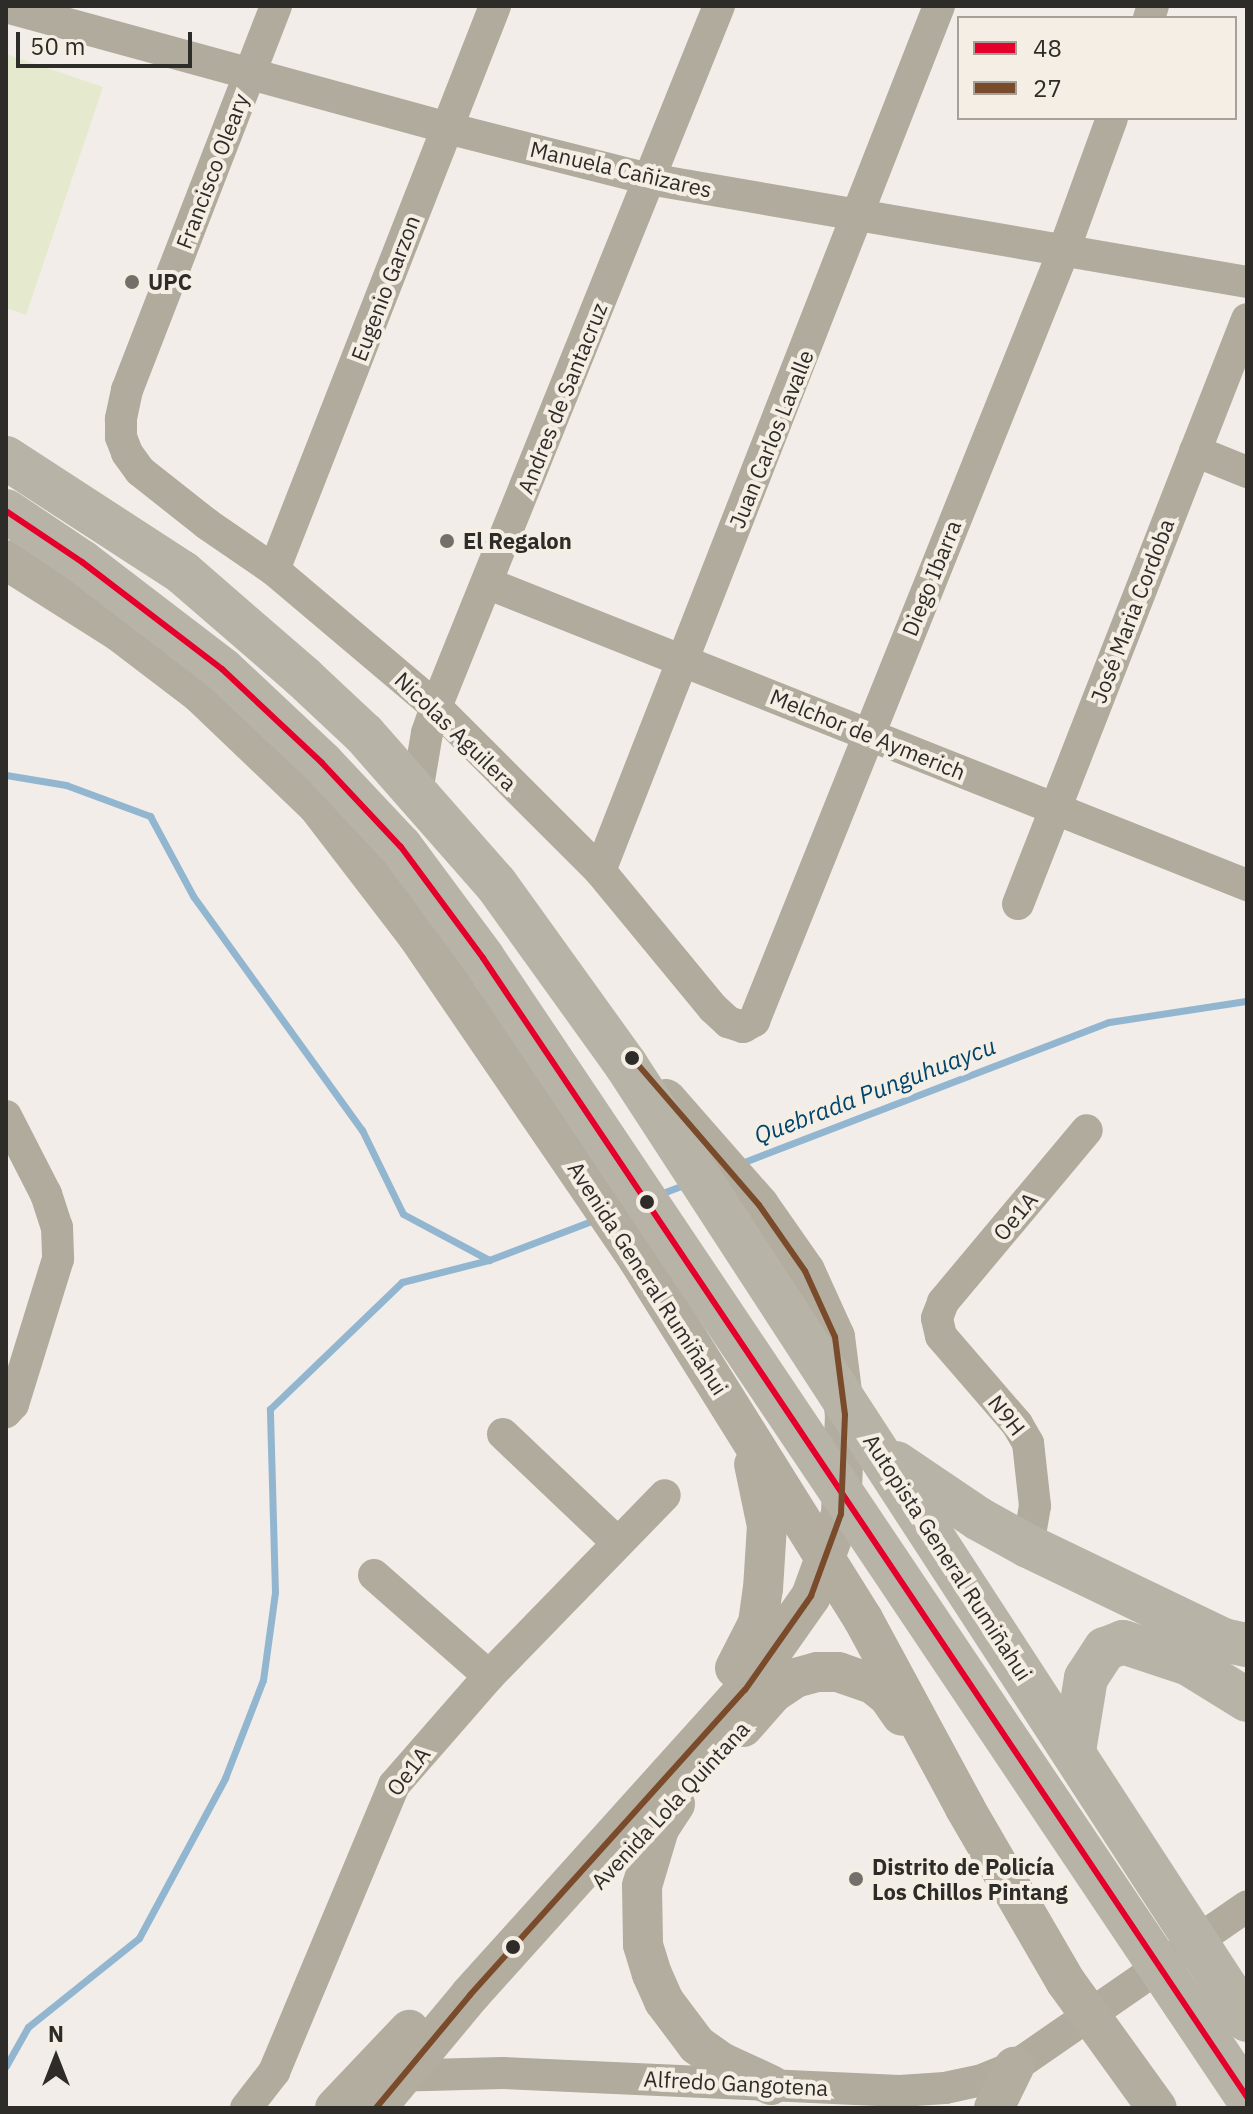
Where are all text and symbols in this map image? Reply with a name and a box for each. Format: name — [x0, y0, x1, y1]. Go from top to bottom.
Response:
scale bar — [20, 16, 196, 66]
legend — [957, 16, 1237, 120]
text: 50 m — [30, 30, 85, 62]
text: 48 — [1033, 32, 1062, 64]
text: 27 — [1033, 72, 1062, 104]
street label: Francisco Oleary — [170, 89, 254, 253]
street label: Manuela Cañizares — [528, 135, 714, 203]
street label: Eugenio Garzon — [345, 211, 425, 365]
place label: UPC — [148, 269, 192, 295]
marker: UPC — [123, 273, 141, 291]
street label: Andres de Santacruz — [512, 299, 612, 497]
street label: Juan Carlos Lavalle — [723, 346, 819, 532]
street label: José Maria Cordoba — [1085, 515, 1179, 707]
street label: Diego Ibarra — [896, 516, 966, 640]
place label: El Regalon — [463, 528, 572, 554]
marker: El Regalon — [438, 532, 456, 550]
street label: Nicolas Aguilera — [390, 666, 522, 796]
street label: Melchor de Aymerich — [767, 683, 969, 785]
water label: Quebrada Punguhuaycu — [750, 1032, 1000, 1150]
unlabelled marker — [624, 1050, 640, 1066]
street label: Avenida General Rumiñahui — [563, 1156, 733, 1400]
street label: Oe1A — [987, 1186, 1043, 1246]
unlabelled marker — [639, 1194, 655, 1210]
street label: N9H — [983, 1389, 1031, 1441]
street label: Autopista General Rumiñahui — [858, 1429, 1038, 1685]
street label: Avenida Lola Quintana — [585, 1716, 755, 1894]
street label: Oe1A — [381, 1741, 435, 1801]
place label: Distrito de Policía Los Chillos Pintang — [872, 1853, 1068, 1904]
marker: Distrito de Policía Los Chillos Pintang — [847, 1870, 865, 1888]
unlabelled marker — [505, 1939, 521, 1955]
north arrow — [16, 2018, 96, 2098]
text: N — [48, 2019, 64, 2048]
street label: Alfredo Gangotena — [643, 2065, 829, 2101]

